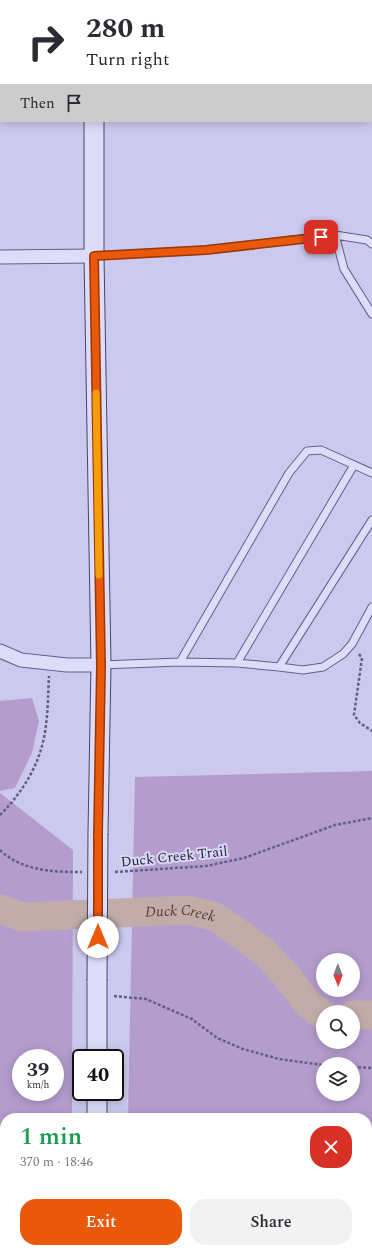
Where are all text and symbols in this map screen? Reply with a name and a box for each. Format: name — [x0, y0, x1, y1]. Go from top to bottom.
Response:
text: 280 m — [86, 7, 165, 50]
icon: right — [20, 16, 72, 68]
text: Turn right — [86, 46, 169, 73]
text: Then — [20, 92, 55, 115]
icon: arrive — [63, 92, 85, 114]
pin — [304, 220, 338, 254]
icon: arrive — [310, 226, 332, 248]
street label: Duck Creek Trail — [120, 840, 229, 873]
water label: Duck Creek — [144, 899, 218, 928]
position arrow — [77, 916, 119, 958]
north arrow — [316, 953, 360, 997]
map controls — [316, 953, 360, 1101]
button: search — [316, 1005, 360, 1049]
speed limit sign: 40 — [72, 1049, 124, 1101]
text: 39 — [27, 1055, 49, 1085]
button: layers — [316, 1057, 360, 1101]
text: km/h — [27, 1077, 49, 1093]
text: 1 min — [20, 1119, 82, 1155]
button: close — [310, 1126, 352, 1168]
text: 370 m · 18:46 — [20, 1152, 93, 1172]
button: Exit — [20, 1199, 182, 1245]
button: Share — [190, 1199, 352, 1245]

